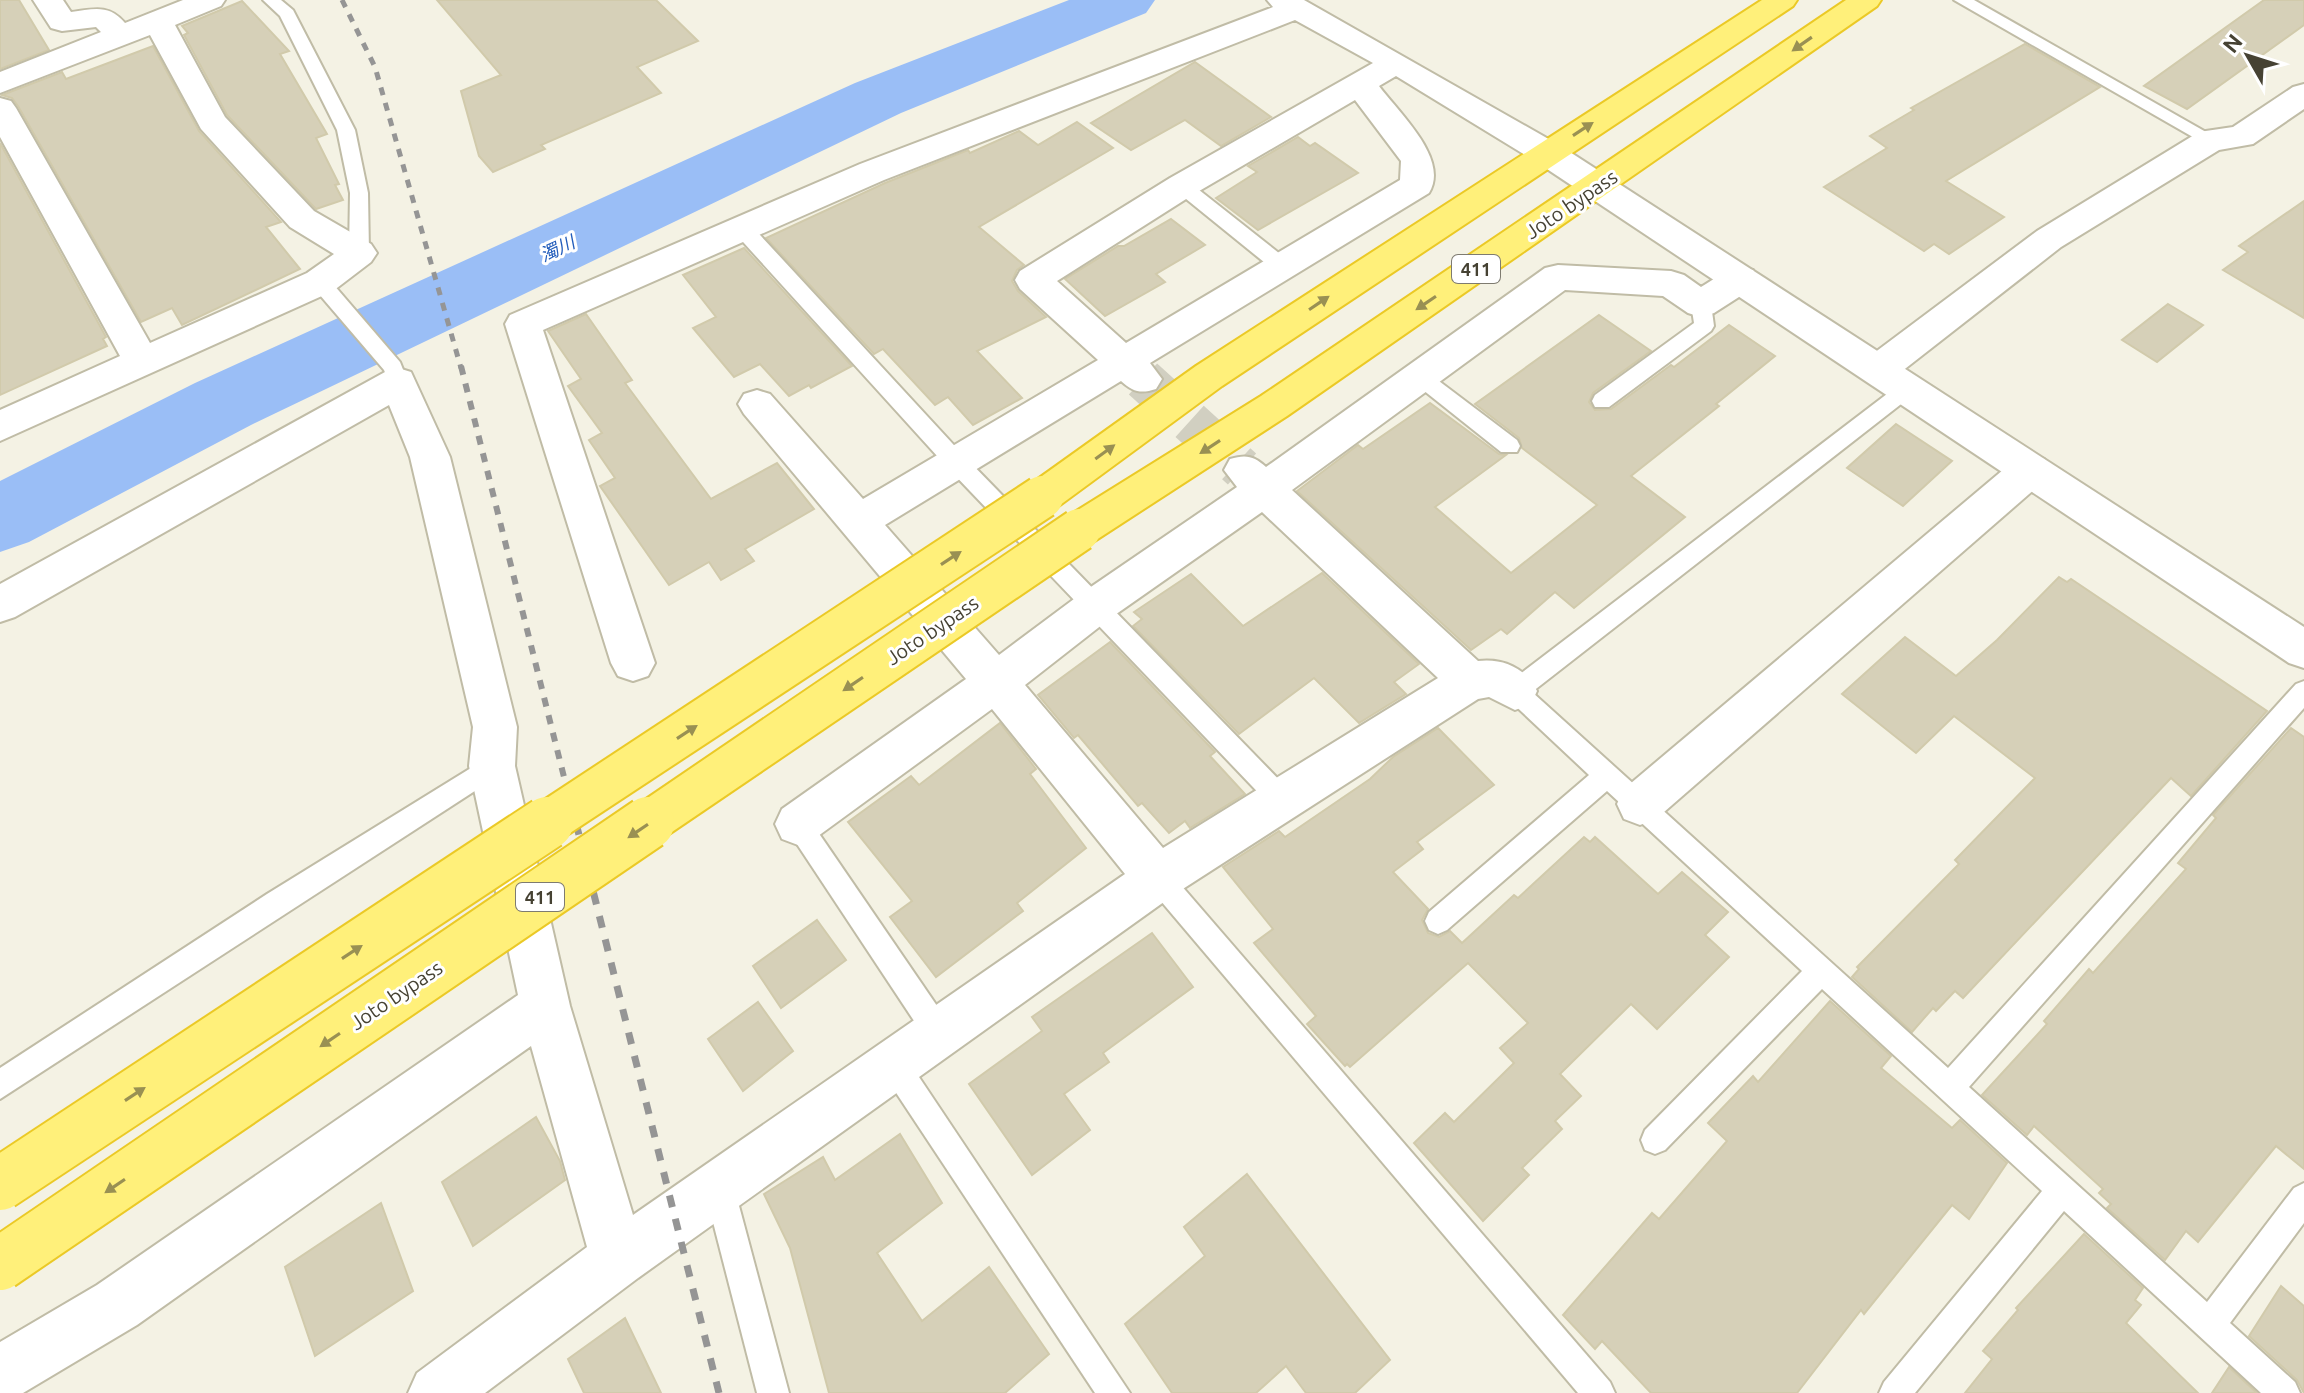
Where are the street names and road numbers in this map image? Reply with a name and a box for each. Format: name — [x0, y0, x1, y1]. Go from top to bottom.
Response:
street label: Joto bypass — [1521, 165, 1621, 243]
road number: 411 — [1452, 255, 1500, 283]
street label: Joto bypass — [882, 591, 982, 669]
road number: 411 — [516, 883, 564, 911]
street label: Joto bypass — [346, 956, 446, 1034]

